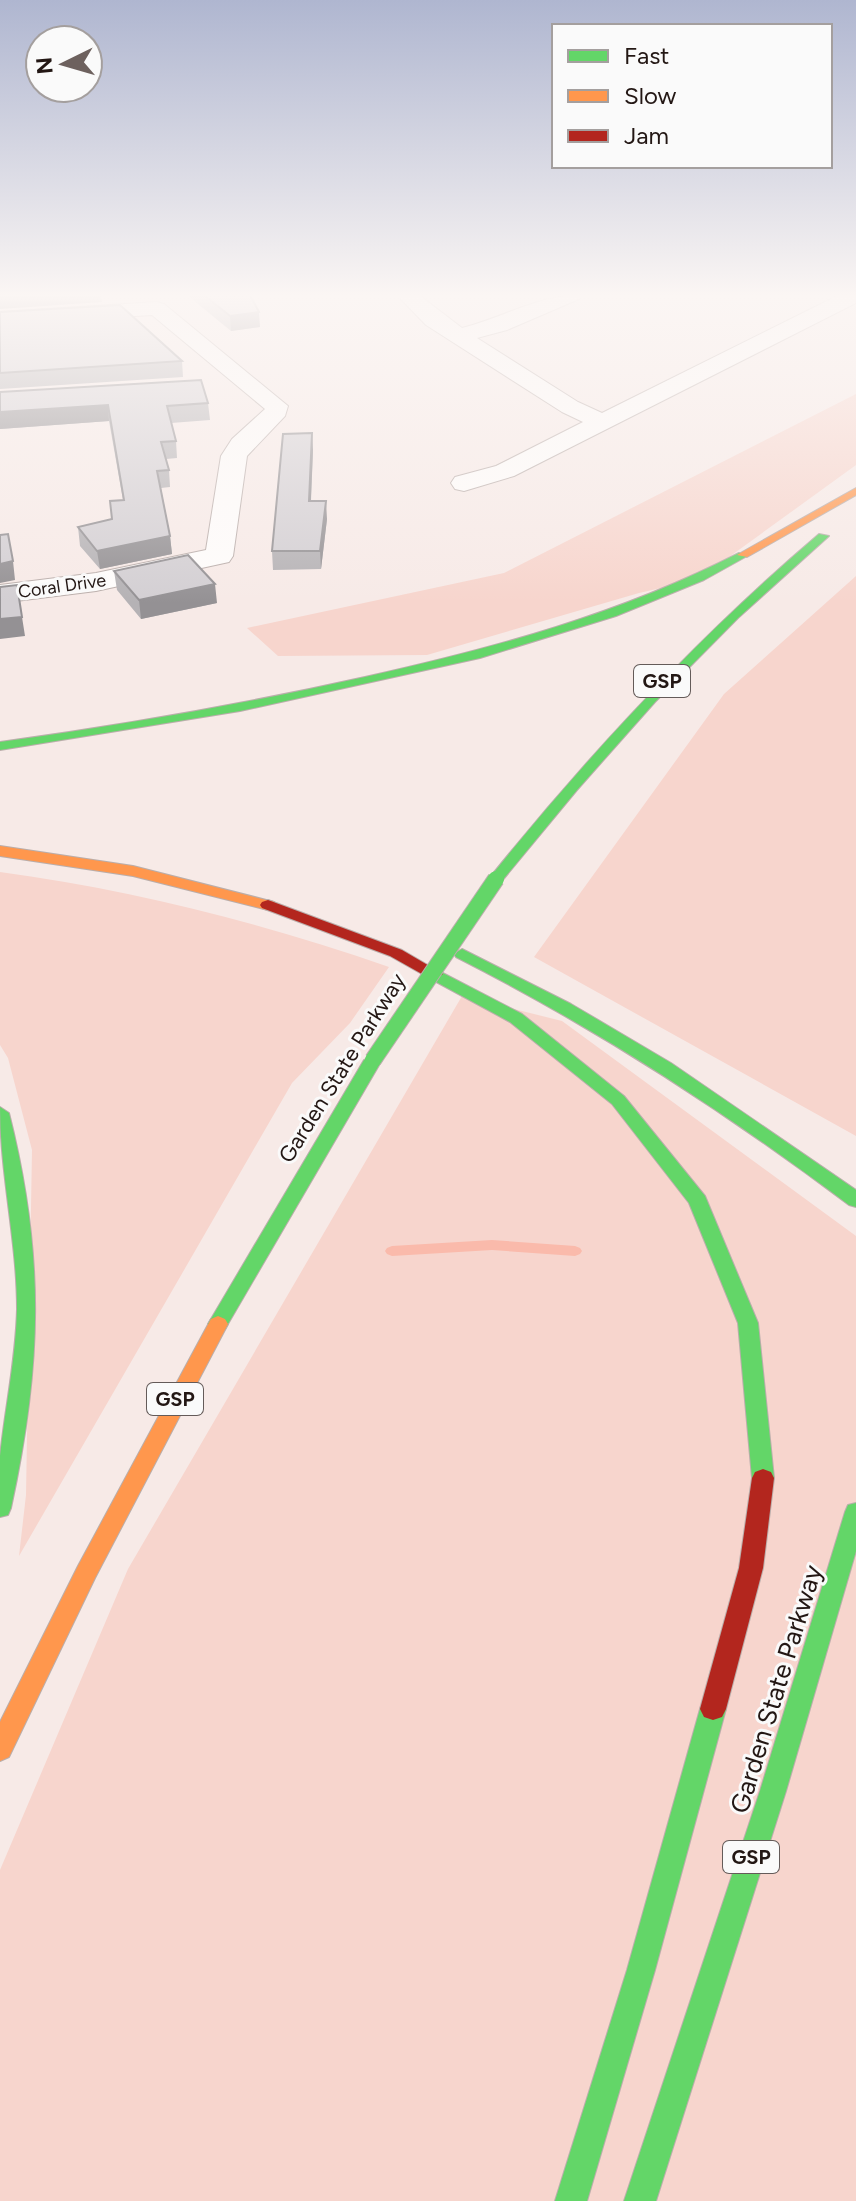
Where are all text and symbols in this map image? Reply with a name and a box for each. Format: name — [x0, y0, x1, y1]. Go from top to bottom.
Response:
north arrow — [24, 24, 104, 104]
legend — [552, 24, 832, 168]
text: Fast — [624, 41, 669, 70]
text: N — [30, 56, 59, 75]
text: Slow — [624, 81, 677, 110]
text: Jam — [624, 121, 669, 150]
street label: Coral Drive — [17, 569, 108, 603]
road number: GSP — [634, 665, 690, 697]
street label: Garden State Parkway — [273, 968, 411, 1168]
road number: GSP — [147, 1383, 203, 1415]
street label: Garden State Parkway — [723, 1561, 829, 1817]
road number: GSP — [723, 1841, 779, 1873]

